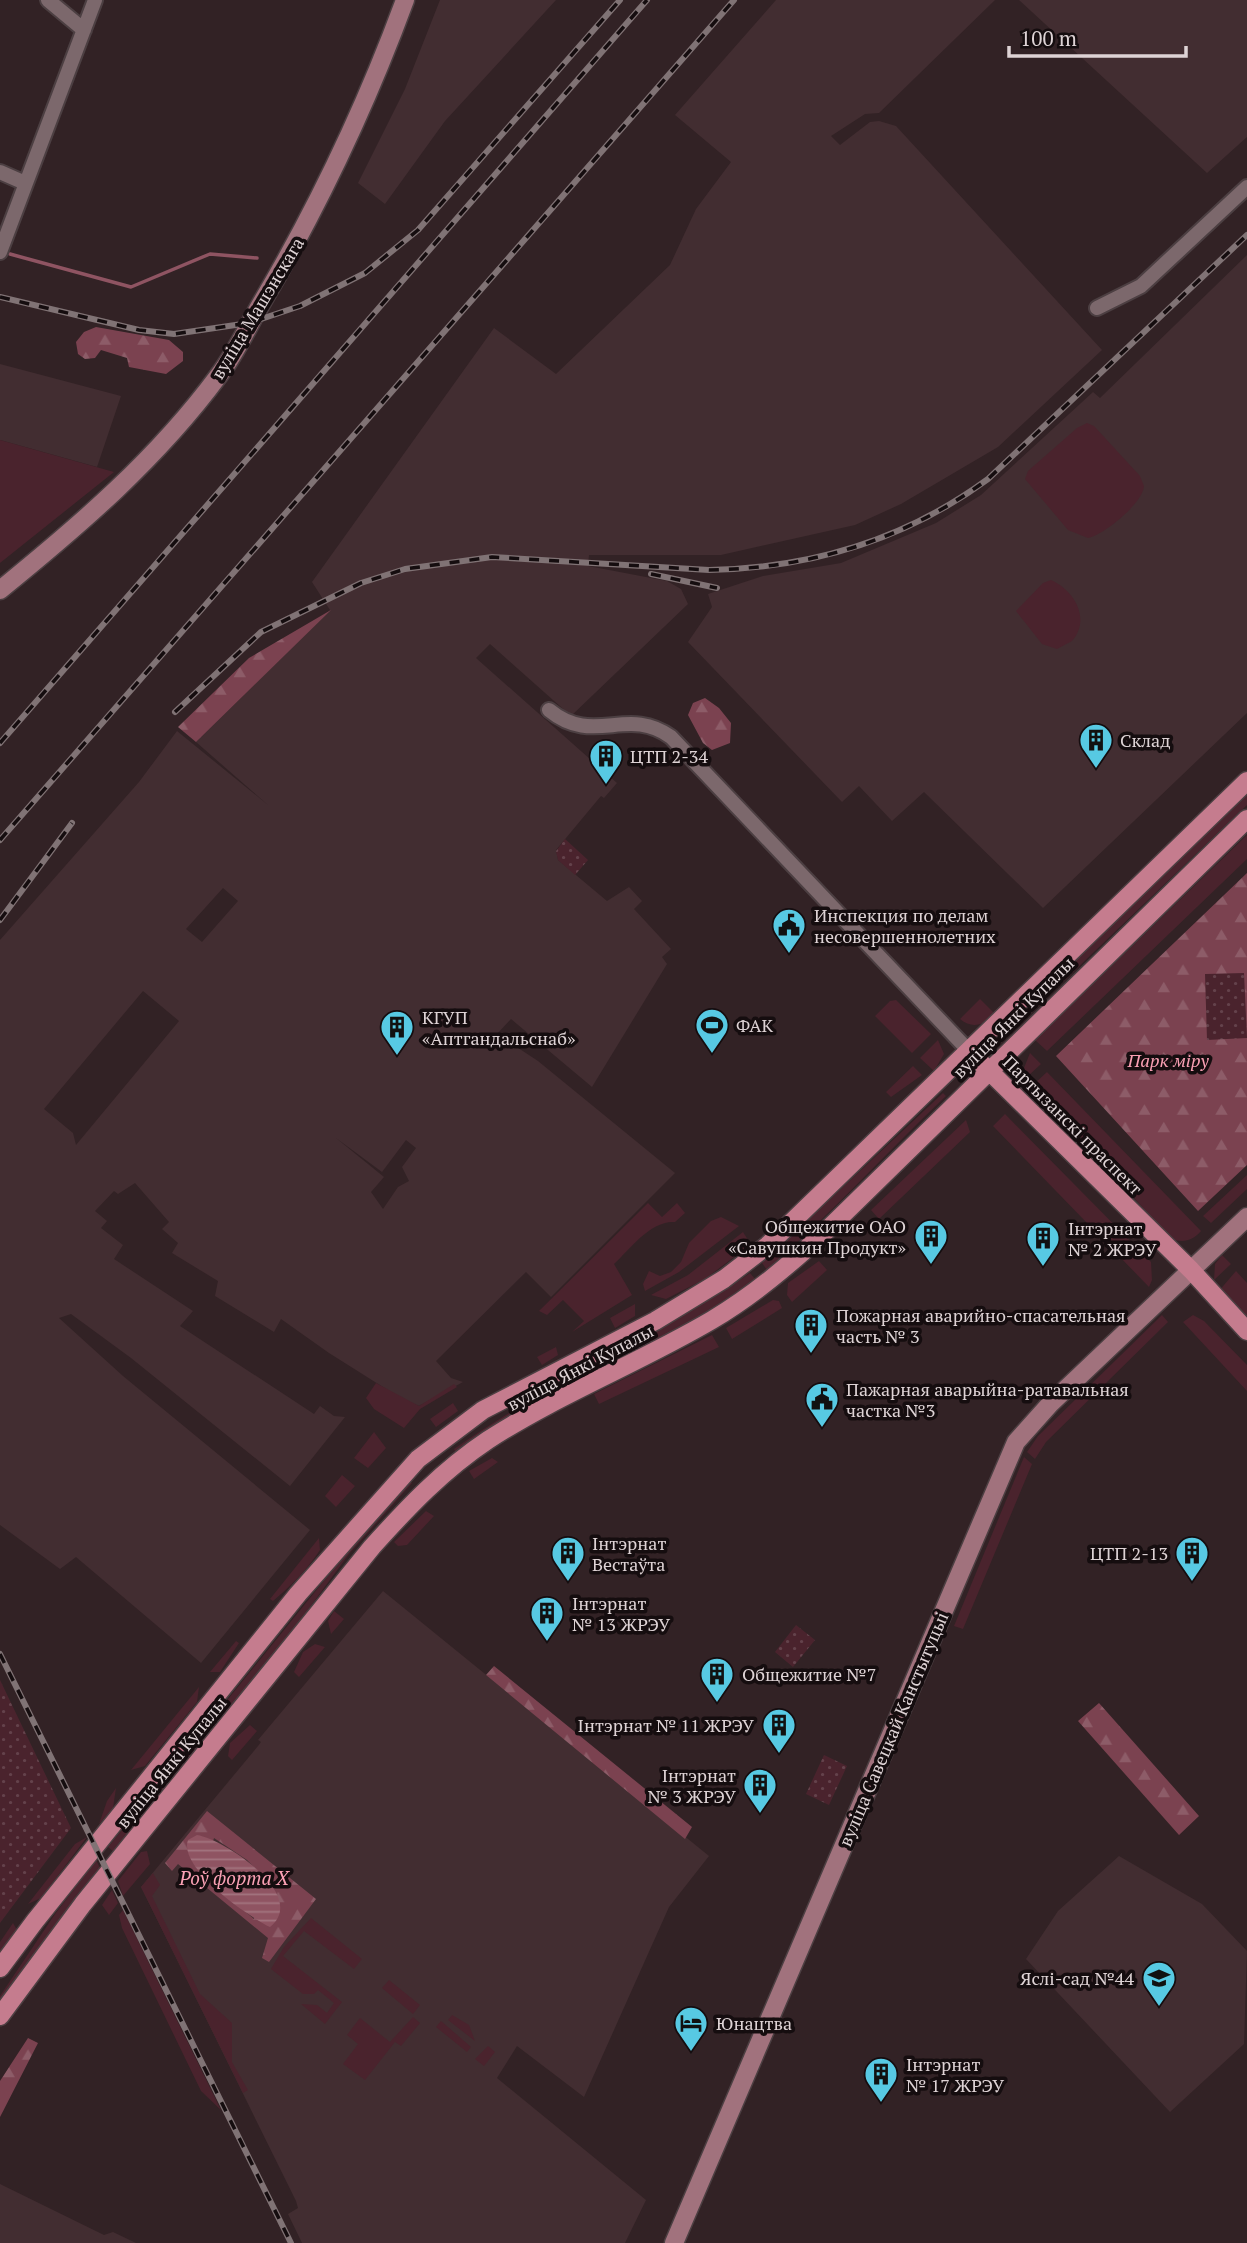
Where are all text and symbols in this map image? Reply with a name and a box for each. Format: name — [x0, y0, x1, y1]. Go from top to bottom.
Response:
scale bar — [1009, 14, 1186, 58]
text: 100 m — [1020, 24, 1077, 52]
street label: вуліца Машэнскага — [205, 233, 309, 383]
building icon: Склад — [1077, 721, 1115, 770]
place label: Склад — [1120, 728, 1171, 752]
building icon: ЦТП 2-34 — [587, 737, 625, 786]
place label: ЦТП 2-34 — [630, 744, 708, 768]
place label: Инспекция по делам несовершеннолетних — [814, 903, 996, 948]
public building icon: Инспекция по делам несовершеннолетних — [770, 906, 808, 955]
street label: вуліца Янкі Купалы — [947, 951, 1079, 1083]
place label: КГУП «Аптгандальснаб» — [422, 1005, 576, 1050]
sports icon: ФАК — [693, 1006, 731, 1055]
building icon: КГУП «Аптгандальснаб» — [378, 1008, 416, 1057]
place label: ФАК — [736, 1013, 773, 1037]
park label: Парк міру — [1126, 1048, 1209, 1072]
street label: Партызанскі праспект — [998, 1050, 1148, 1200]
place label: Общежитие ОАО «Савушкин Продукт» — [728, 1214, 907, 1259]
place label: Інтэрнат № 2 ЖРЭУ — [1068, 1216, 1157, 1261]
building icon: Общежитие ОАО «Савушкин Продукт» — [912, 1217, 950, 1266]
building icon: Інтэрнат № 2 ЖРЭУ — [1024, 1219, 1062, 1268]
place label: Пожарная аварийно-спасательная часть № 3 — [836, 1303, 1126, 1348]
building icon: Пожарная аварийно-спасательная часть № 3 — [792, 1306, 830, 1355]
street label: вуліца Янкі Купалы — [502, 1318, 658, 1416]
place label: Пажарная аварыйна-ратавальная частка №3 — [846, 1377, 1129, 1422]
public building icon: Пажарная аварыйна-ратавальная частка №3 — [803, 1380, 841, 1429]
place label: Інтэрнат Вестаўта — [592, 1531, 666, 1576]
building icon: Інтэрнат Вестаўта — [549, 1534, 587, 1583]
building icon: ЦТП 2-13 — [1173, 1534, 1211, 1583]
place label: ЦТП 2-13 — [1090, 1541, 1168, 1565]
place label: Інтэрнат № 13 ЖРЭУ — [572, 1591, 670, 1636]
building icon: Інтэрнат № 13 ЖРЭУ — [528, 1594, 566, 1643]
street label: вуліца Савецкай Канстытуцыі — [833, 1608, 953, 1850]
building icon: Общежитие №7 — [698, 1655, 736, 1704]
place label: Общежитие №7 — [742, 1662, 876, 1686]
street label: вуліца Янкі Купалы — [110, 1691, 232, 1833]
building icon: Інтэрнат № 11 ЖРЭУ — [760, 1706, 798, 1755]
place label: Інтэрнат № 11 ЖРЭУ — [578, 1713, 754, 1737]
place label: Інтэрнат № 3 ЖРЭУ — [647, 1763, 736, 1808]
building icon: Інтэрнат № 3 ЖРЭУ — [741, 1766, 779, 1815]
water label: Роў форта X — [178, 1865, 290, 1890]
school or university icon: Яслі-сад №44 — [1140, 1959, 1178, 2008]
place label: Яслі-сад №44 — [1020, 1966, 1134, 1990]
hotel icon: Юнацтва — [672, 2004, 710, 2053]
place label: Юнацтва — [716, 2011, 792, 2035]
place label: Інтэрнат № 17 ЖРЭУ — [906, 2052, 1004, 2097]
building icon: Інтэрнат № 17 ЖРЭУ — [862, 2055, 900, 2104]

